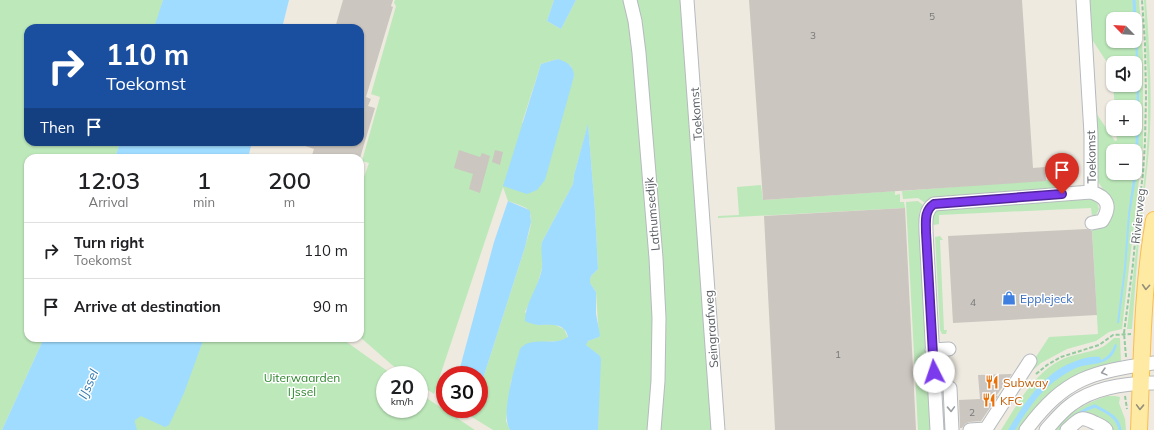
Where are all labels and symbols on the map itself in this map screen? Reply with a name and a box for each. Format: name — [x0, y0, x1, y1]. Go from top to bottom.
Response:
house number: 5 — [929, 10, 935, 23]
north arrow — [1106, 12, 1142, 48]
house number: 3 — [810, 29, 816, 42]
street label: Toekomst — [687, 87, 705, 141]
street label: Toekomst — [1083, 130, 1099, 184]
pin — [1045, 153, 1079, 194]
street label: Lathumsedijk — [641, 176, 663, 252]
street label: Rivierweg — [1128, 187, 1148, 245]
one-way arrow — [1142, 284, 1151, 290]
street label: Seingraafweg — [701, 290, 721, 368]
shop icon: Epplejeck — [1001, 290, 1017, 306]
place label: Epplejeck — [1020, 291, 1073, 306]
house number: 4 — [970, 296, 976, 309]
house number: 1 — [835, 348, 841, 361]
position arrow — [913, 351, 955, 393]
water label: IJssel — [74, 366, 102, 401]
speed limit sign: 30 — [436, 366, 488, 418]
one-way arrow — [1100, 367, 1107, 376]
park label: Uiterwaarden IJssel — [264, 370, 340, 399]
restaurant icon: Subway — [984, 374, 1000, 390]
place label: Subway — [1003, 375, 1049, 390]
restaurant icon: KFC — [981, 392, 997, 408]
place label: KFC — [1000, 393, 1022, 408]
one-way arrow — [1136, 404, 1145, 410]
one-way arrow — [947, 406, 955, 412]
house number: 2 — [969, 406, 975, 419]

